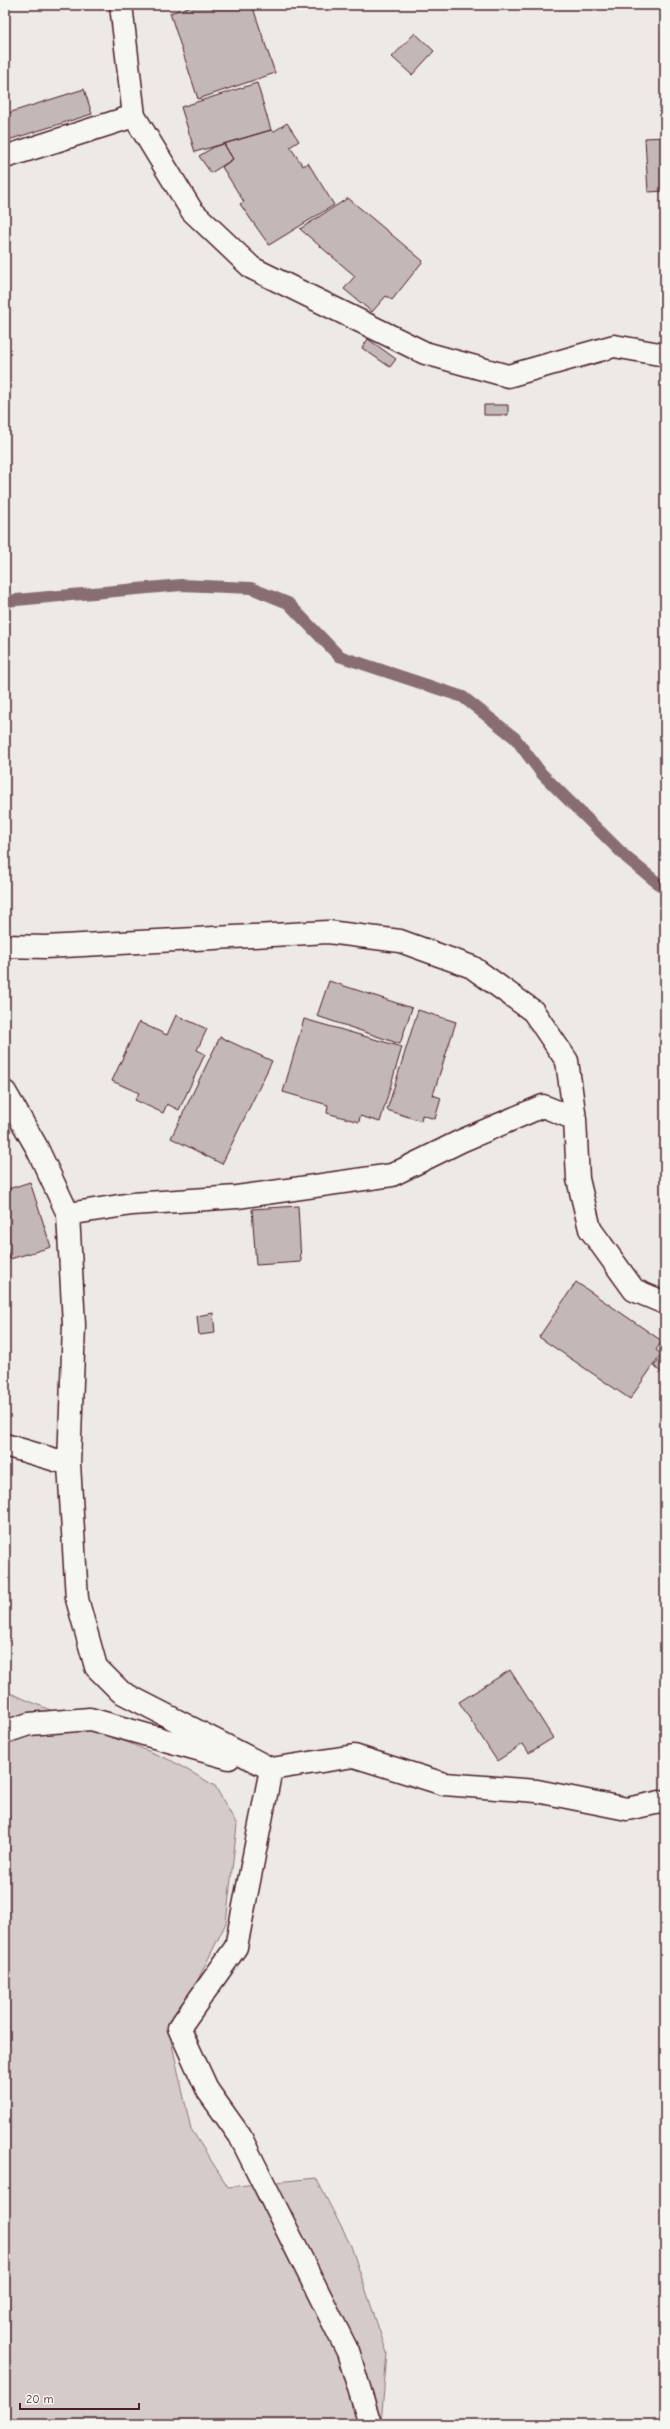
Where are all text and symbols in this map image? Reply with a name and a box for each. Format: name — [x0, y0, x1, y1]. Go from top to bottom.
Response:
scale bar — [20, 2385, 139, 2411]
text: 20 m — [26, 2392, 54, 2406]

